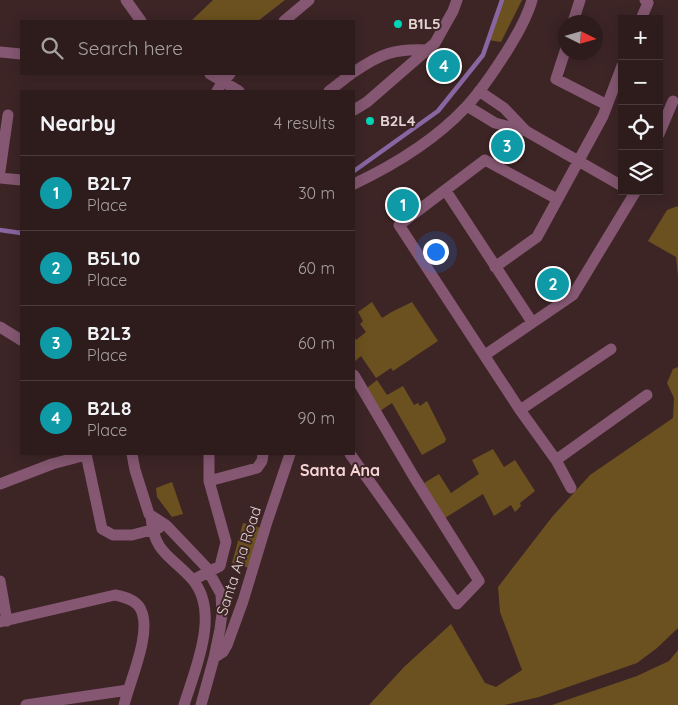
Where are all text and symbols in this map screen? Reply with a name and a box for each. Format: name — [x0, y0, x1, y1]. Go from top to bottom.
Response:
place label: B1L5 — [408, 14, 441, 33]
north arrow — [558, 15, 603, 60]
map controls — [618, 15, 663, 195]
button: + — [618, 15, 663, 60]
marker: B1L5 — [392, 18, 404, 30]
search box — [20, 20, 355, 75]
icon: search — [38, 34, 66, 62]
text: Search here — [78, 36, 183, 60]
pin: 4 — [428, 47, 460, 85]
button: − — [618, 60, 663, 105]
button: locate — [618, 105, 663, 150]
text: Nearby — [40, 110, 116, 136]
place label: B2L4 — [380, 111, 416, 130]
text: 4 results — [274, 113, 335, 133]
marker: B2L4 — [364, 115, 376, 127]
pin: 3 — [491, 127, 523, 165]
button: layers — [618, 150, 663, 195]
text: B2L7 — [87, 171, 131, 195]
text: 1 — [53, 183, 59, 203]
text: 30 m — [298, 183, 335, 203]
pin: 1 — [387, 186, 419, 224]
text: Place — [87, 195, 127, 215]
your location — [423, 239, 449, 265]
text: B5L10 — [87, 246, 140, 270]
text: 2 — [51, 258, 61, 278]
text: 60 m — [298, 258, 335, 278]
pin: 2 — [537, 265, 569, 303]
text: Place — [87, 270, 127, 290]
text: B2L3 — [87, 321, 131, 345]
text: 3 — [52, 333, 60, 353]
text: 60 m — [298, 333, 335, 353]
text: Place — [87, 345, 127, 365]
text: B2L8 — [87, 396, 131, 420]
text: 4 — [51, 408, 61, 428]
text: 90 m — [298, 408, 335, 428]
text: Place — [87, 420, 127, 440]
district label: Santa Ana — [300, 460, 380, 480]
street label: Santa Ana Road — [212, 504, 265, 618]

